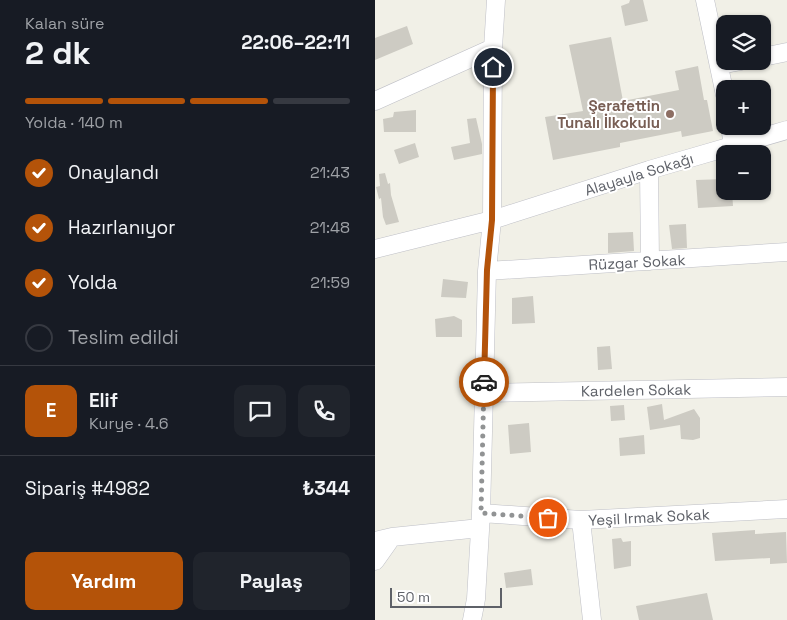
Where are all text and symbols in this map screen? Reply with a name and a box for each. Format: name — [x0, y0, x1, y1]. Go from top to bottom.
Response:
text: Kalan süre — [25, 13, 104, 34]
map controls — [716, 15, 771, 200]
button: layers — [716, 15, 771, 70]
text: 22:06–22:11 — [241, 30, 350, 55]
text: 2 dk — [25, 33, 91, 73]
pin — [472, 46, 514, 88]
icon: home — [479, 53, 507, 81]
button: + — [716, 80, 771, 135]
place label: Şerafettin Tunalı İlkokulu — [557, 96, 660, 132]
marker: Şerafettin Tunalı İlkokulu — [664, 108, 676, 120]
text: Yolda · 140 m — [25, 112, 123, 133]
button: − — [716, 145, 771, 200]
street label: Alayayla Sokağı — [582, 148, 696, 200]
icon: check — [25, 159, 53, 187]
text: Onaylandı — [68, 160, 159, 185]
text: 21:43 — [310, 162, 350, 183]
icon: check — [25, 214, 53, 242]
text: Hazırlanıyor — [68, 215, 176, 240]
text: 21:48 — [310, 217, 350, 238]
street label: Rüzgar Sokak — [588, 250, 686, 274]
icon: check — [25, 269, 53, 297]
text: Yolda — [68, 270, 118, 295]
text: 21:59 — [310, 272, 350, 293]
text: Teslim edildi — [68, 325, 179, 350]
courier — [459, 357, 509, 407]
icon: car — [470, 368, 498, 396]
street label: Kardelen Sokak — [581, 380, 691, 400]
button: chat — [234, 385, 286, 437]
button: phone — [298, 385, 350, 437]
text: Elif — [89, 388, 118, 413]
text: E — [46, 398, 56, 423]
text: Kurye · 4.6 — [89, 413, 169, 434]
text: Sipariş #4982 — [25, 476, 150, 501]
text: ₺344 — [303, 476, 350, 501]
pin — [527, 497, 569, 539]
icon: bag — [534, 504, 562, 532]
street label: Yeşil Irmak Sokak — [588, 504, 710, 530]
button: Yardım — [25, 552, 183, 610]
button: Paylaş — [193, 552, 350, 610]
scale bar — [390, 585, 503, 608]
text: 50 m — [397, 588, 430, 606]

